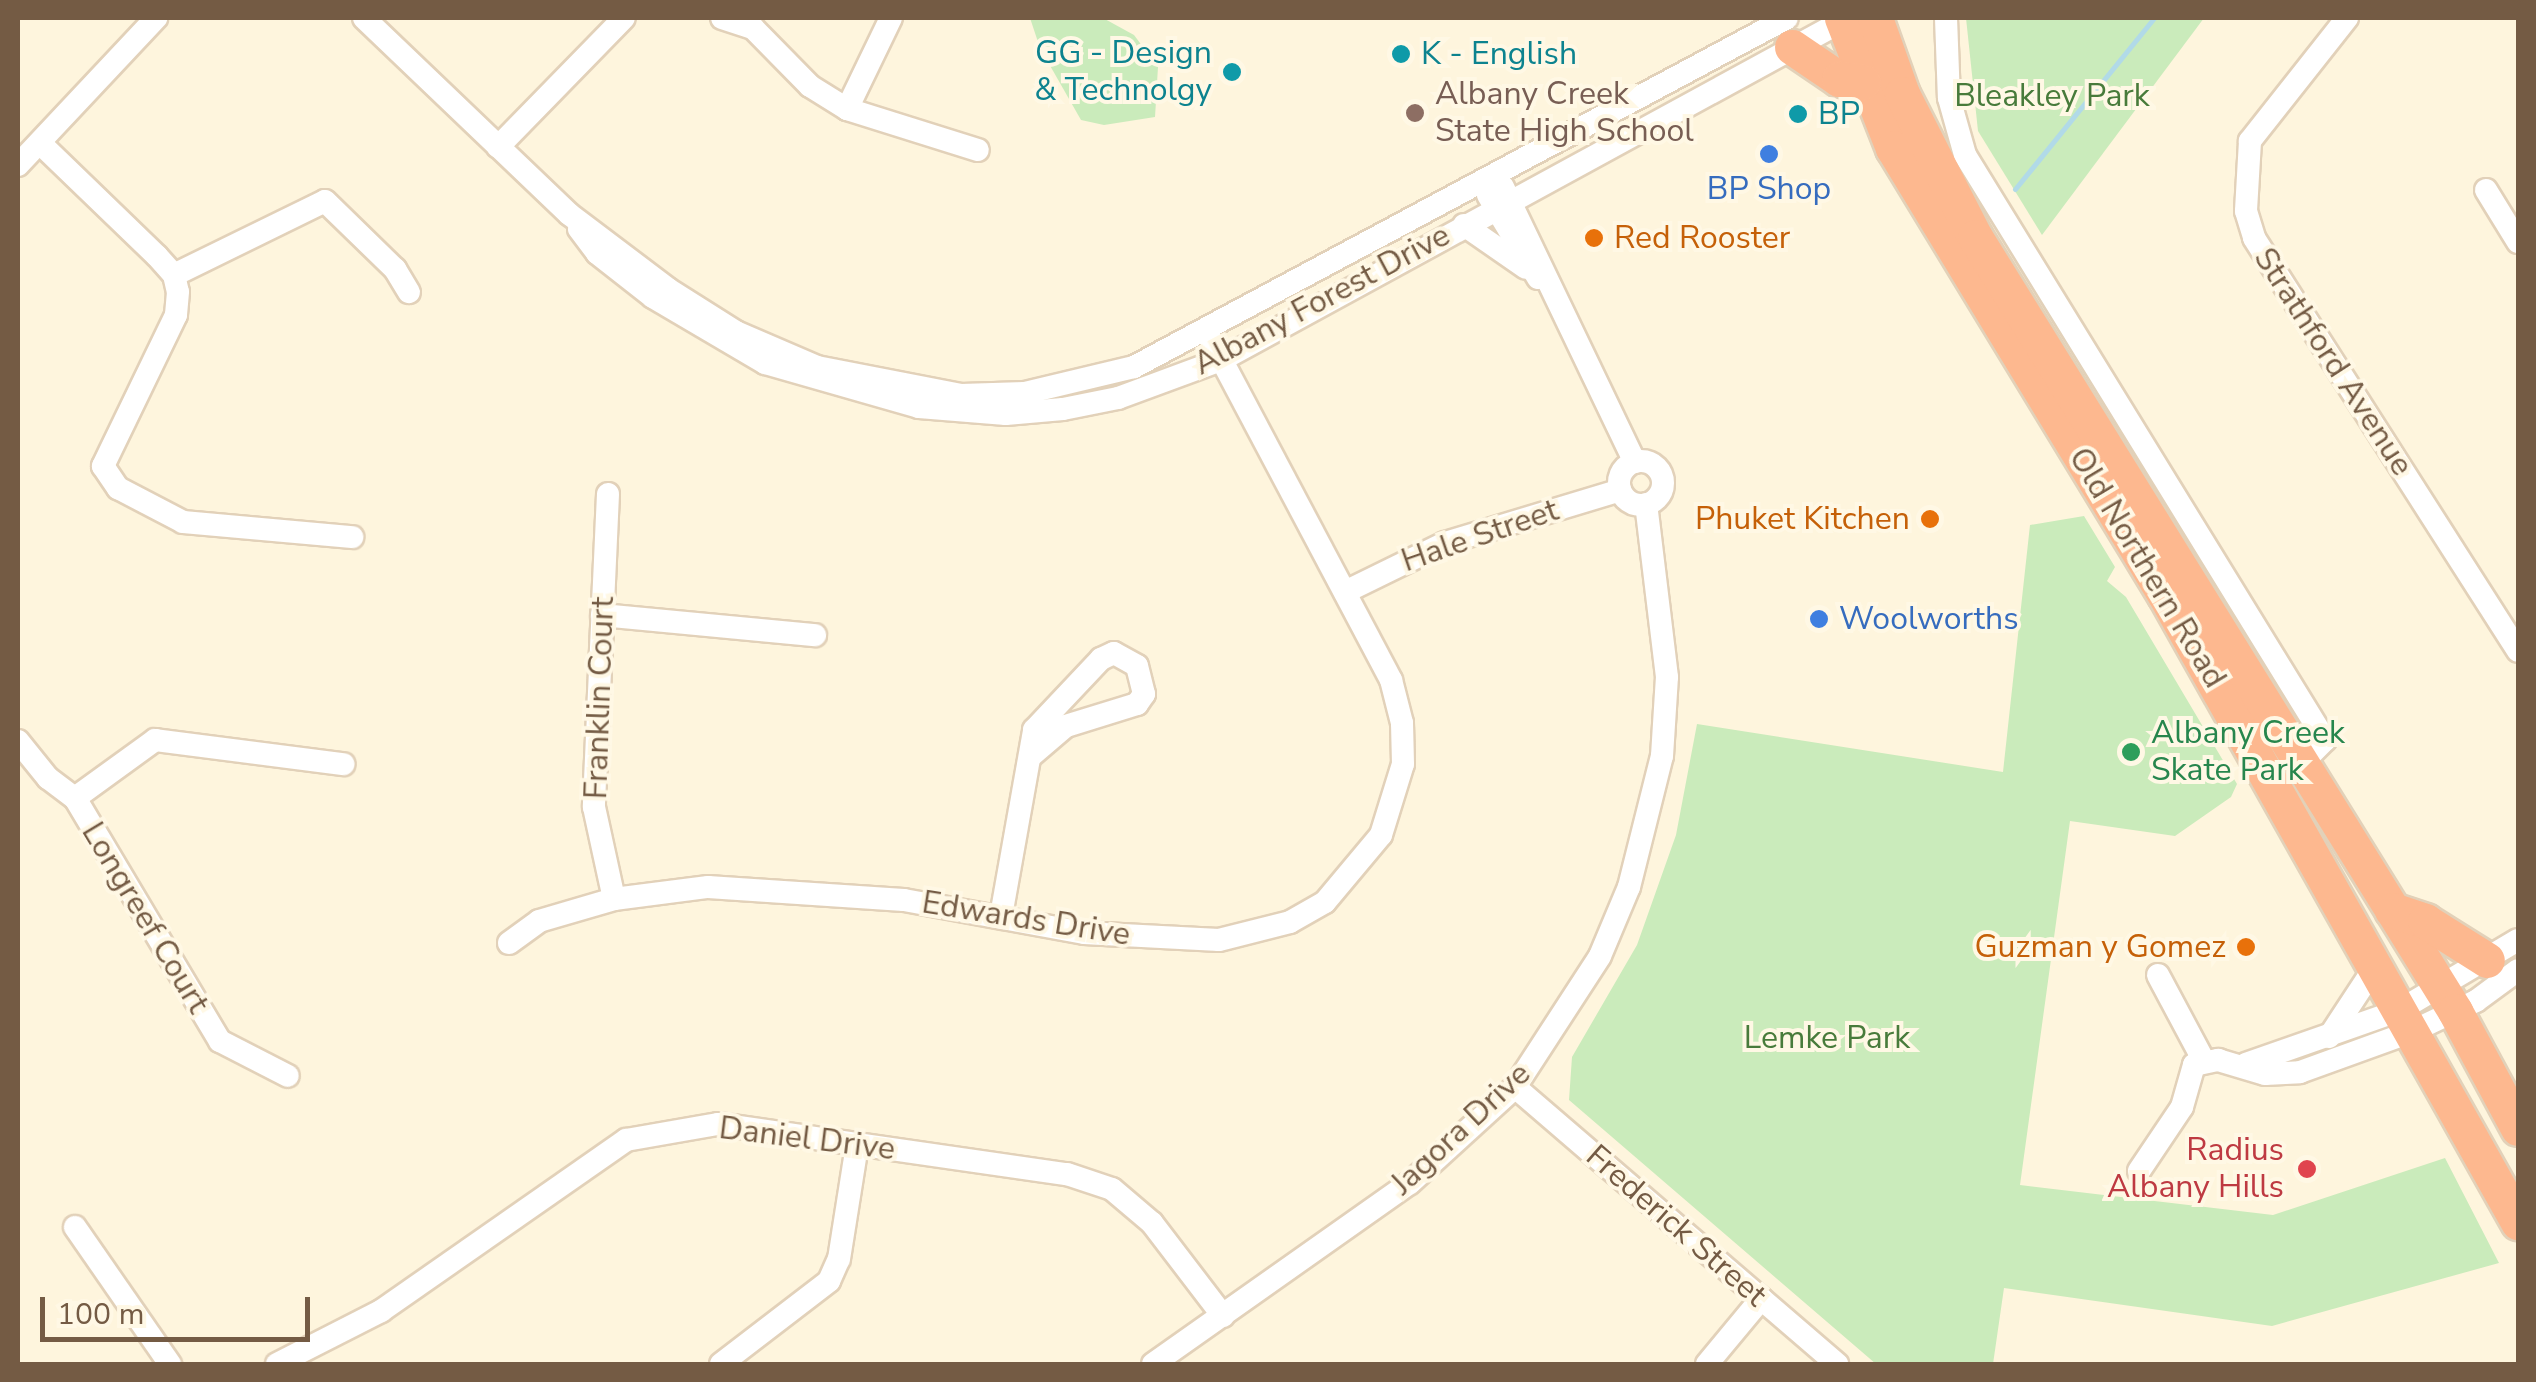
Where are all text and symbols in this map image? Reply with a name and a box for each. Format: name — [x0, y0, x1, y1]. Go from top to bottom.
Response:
place label: GG - Design & Technolgy — [1034, 35, 1212, 110]
place label: K - English — [1421, 35, 1577, 73]
marker: K - English — [1390, 43, 1412, 65]
marker: GG - Design & Technolgy — [1221, 61, 1243, 83]
place label: Albany Creek State High School — [1435, 76, 1694, 151]
park label: Bleakley Park — [1954, 77, 2150, 115]
place label: BP — [1818, 95, 1860, 133]
marker: Albany Creek State High School — [1404, 102, 1426, 124]
marker: BP — [1787, 103, 1809, 125]
marker: BP Shop — [1758, 143, 1780, 165]
place label: BP Shop — [1707, 170, 1831, 208]
street label: Albany Forest Drive — [1187, 216, 1457, 384]
place label: Red Rooster — [1614, 219, 1790, 257]
marker: Red Rooster — [1583, 227, 1605, 249]
street label: Strathford Avenue — [2245, 241, 2421, 483]
street label: Old Northern Road — [2060, 441, 2234, 695]
street label: Hale Street — [1397, 491, 1563, 581]
place label: Phuket Kitchen — [1695, 500, 1910, 538]
marker: Phuket Kitchen — [1919, 508, 1941, 530]
street label: Franklin Court — [577, 596, 623, 800]
place label: Woolworths — [1839, 600, 2019, 638]
marker: Woolworths — [1808, 608, 1830, 630]
place label: Albany Creek Skate Park — [2151, 715, 2345, 790]
marker: Albany Creek Skate Park — [2120, 741, 2142, 763]
street label: Longreef Court — [73, 816, 217, 1020]
street label: Edwards Drive — [919, 884, 1133, 954]
place label: Guzman y Gomez — [1974, 928, 2226, 966]
marker: Guzman y Gomez — [2235, 936, 2257, 958]
park label: Lemke Park — [1744, 1019, 1910, 1057]
street label: Jagora Drive — [1383, 1055, 1539, 1203]
street label: Daniel Drive — [717, 1109, 897, 1169]
place label: Radius Albany Hills — [2107, 1132, 2284, 1207]
street label: Frederick Street — [1578, 1137, 1774, 1315]
marker: Radius Albany Hills — [2294, 1156, 2320, 1182]
scale bar — [45, 1277, 315, 1339]
text: 100 m — [57, 1294, 144, 1335]

